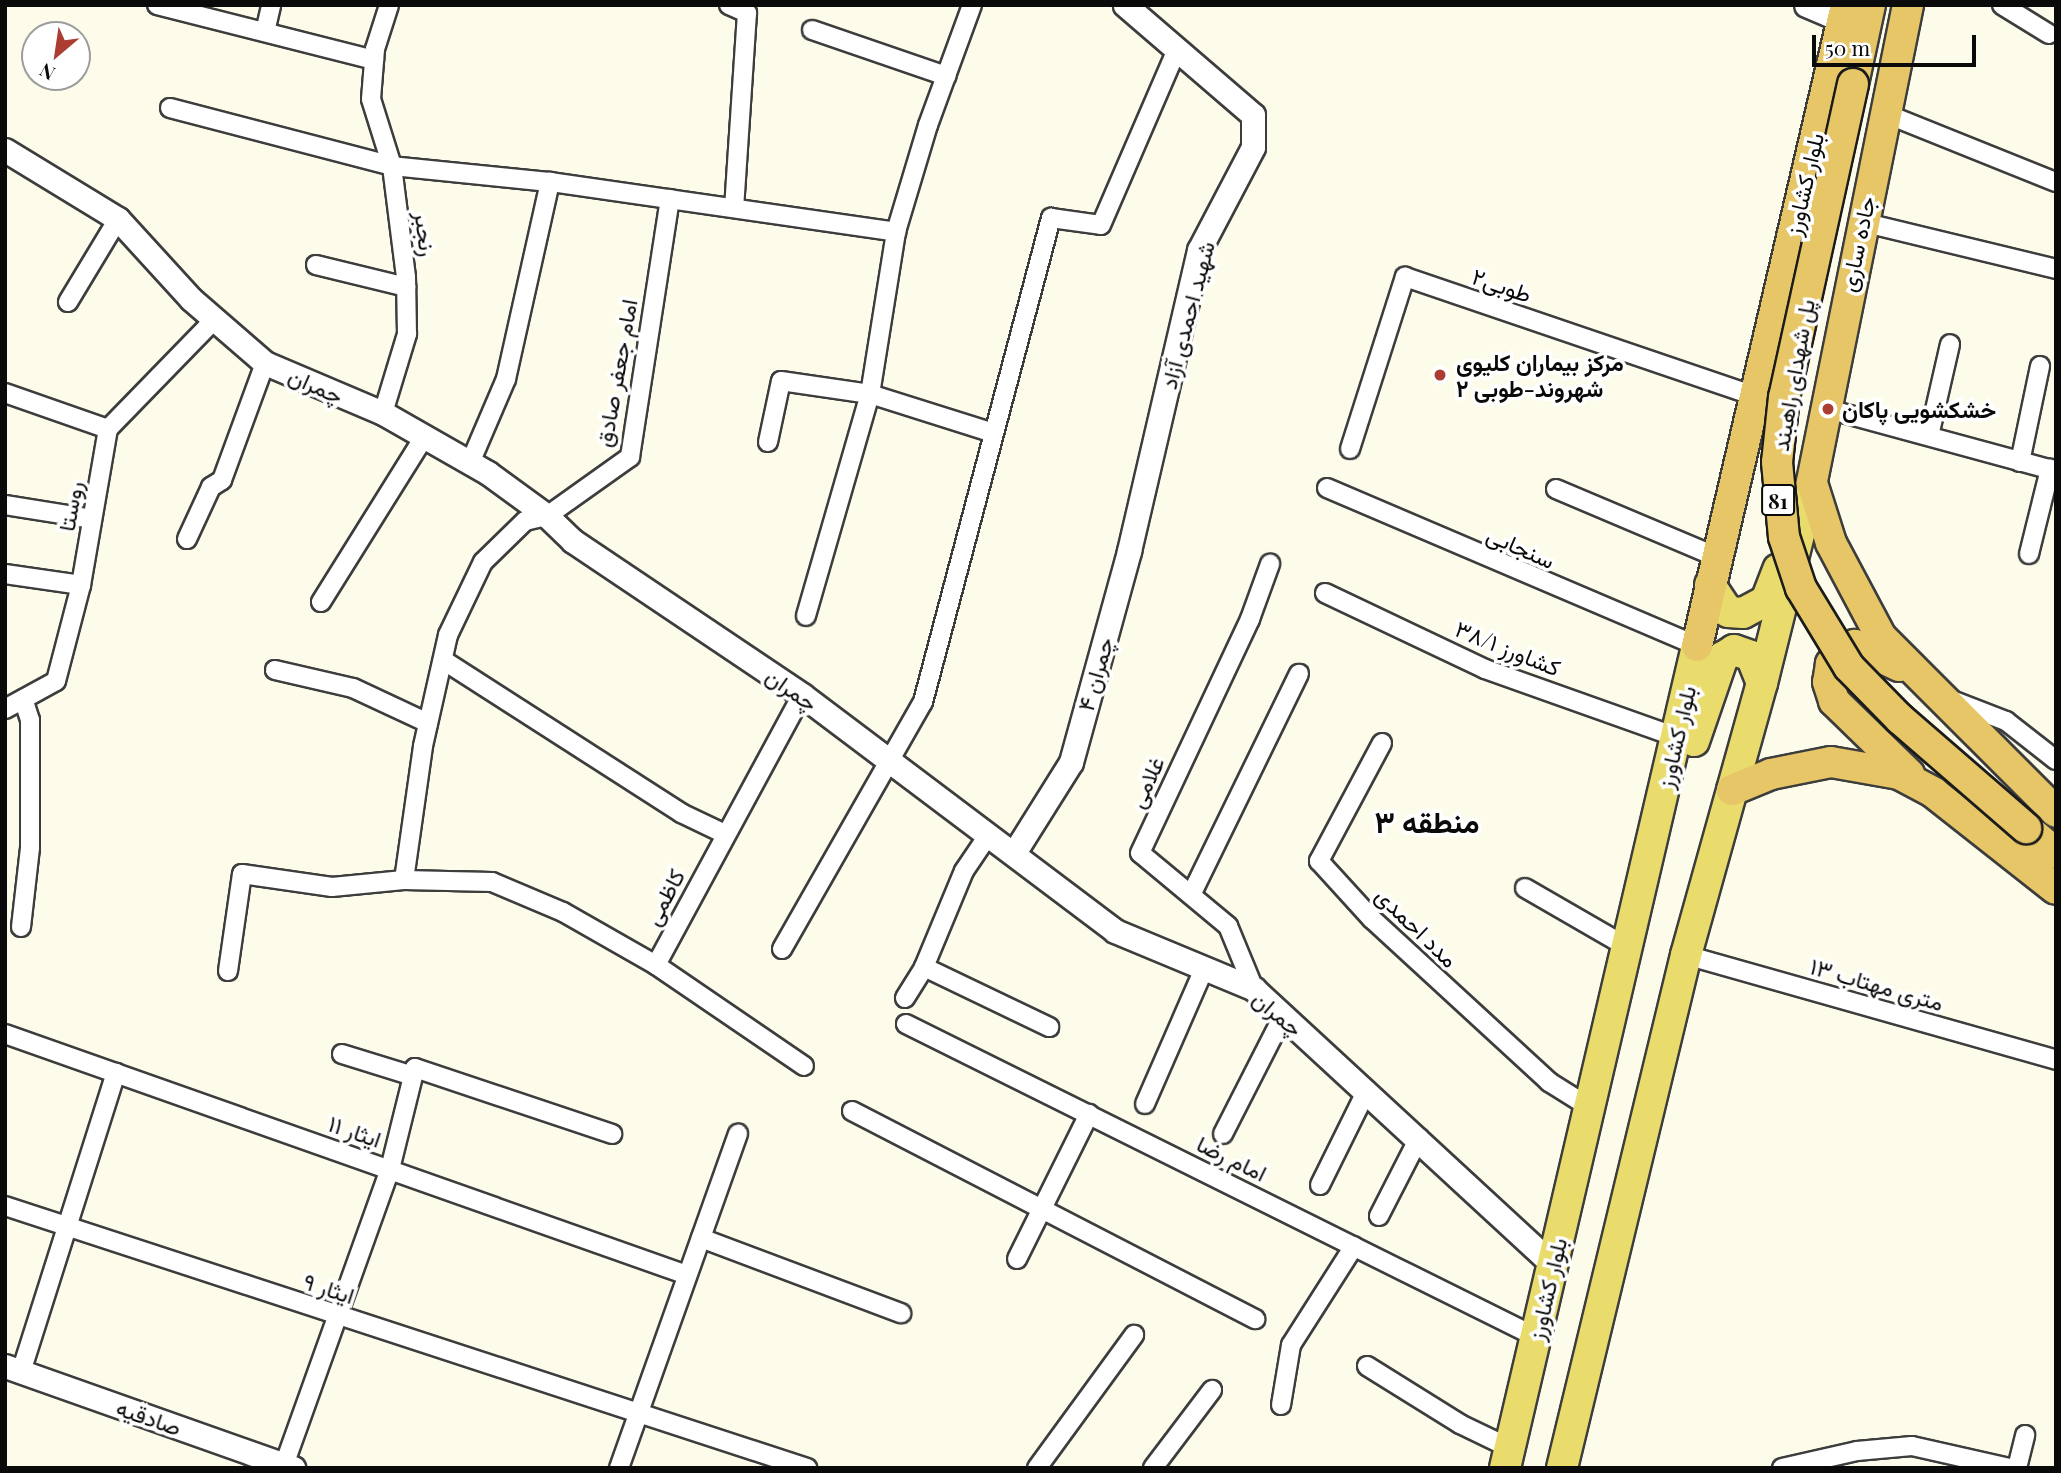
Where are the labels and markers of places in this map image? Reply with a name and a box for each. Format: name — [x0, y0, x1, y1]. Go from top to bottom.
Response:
place label: مرکز بیماران کلیوی شهروند-طوبی ۲ — [1456, 348, 1624, 402]
marker: مرکز بیماران کلیوی شهروند-طوبی ۲ — [1430, 365, 1450, 385]
place label: خشکشویی پاکان — [1842, 395, 1996, 423]
marker: خشکشویی پاکان — [1820, 401, 1836, 417]

